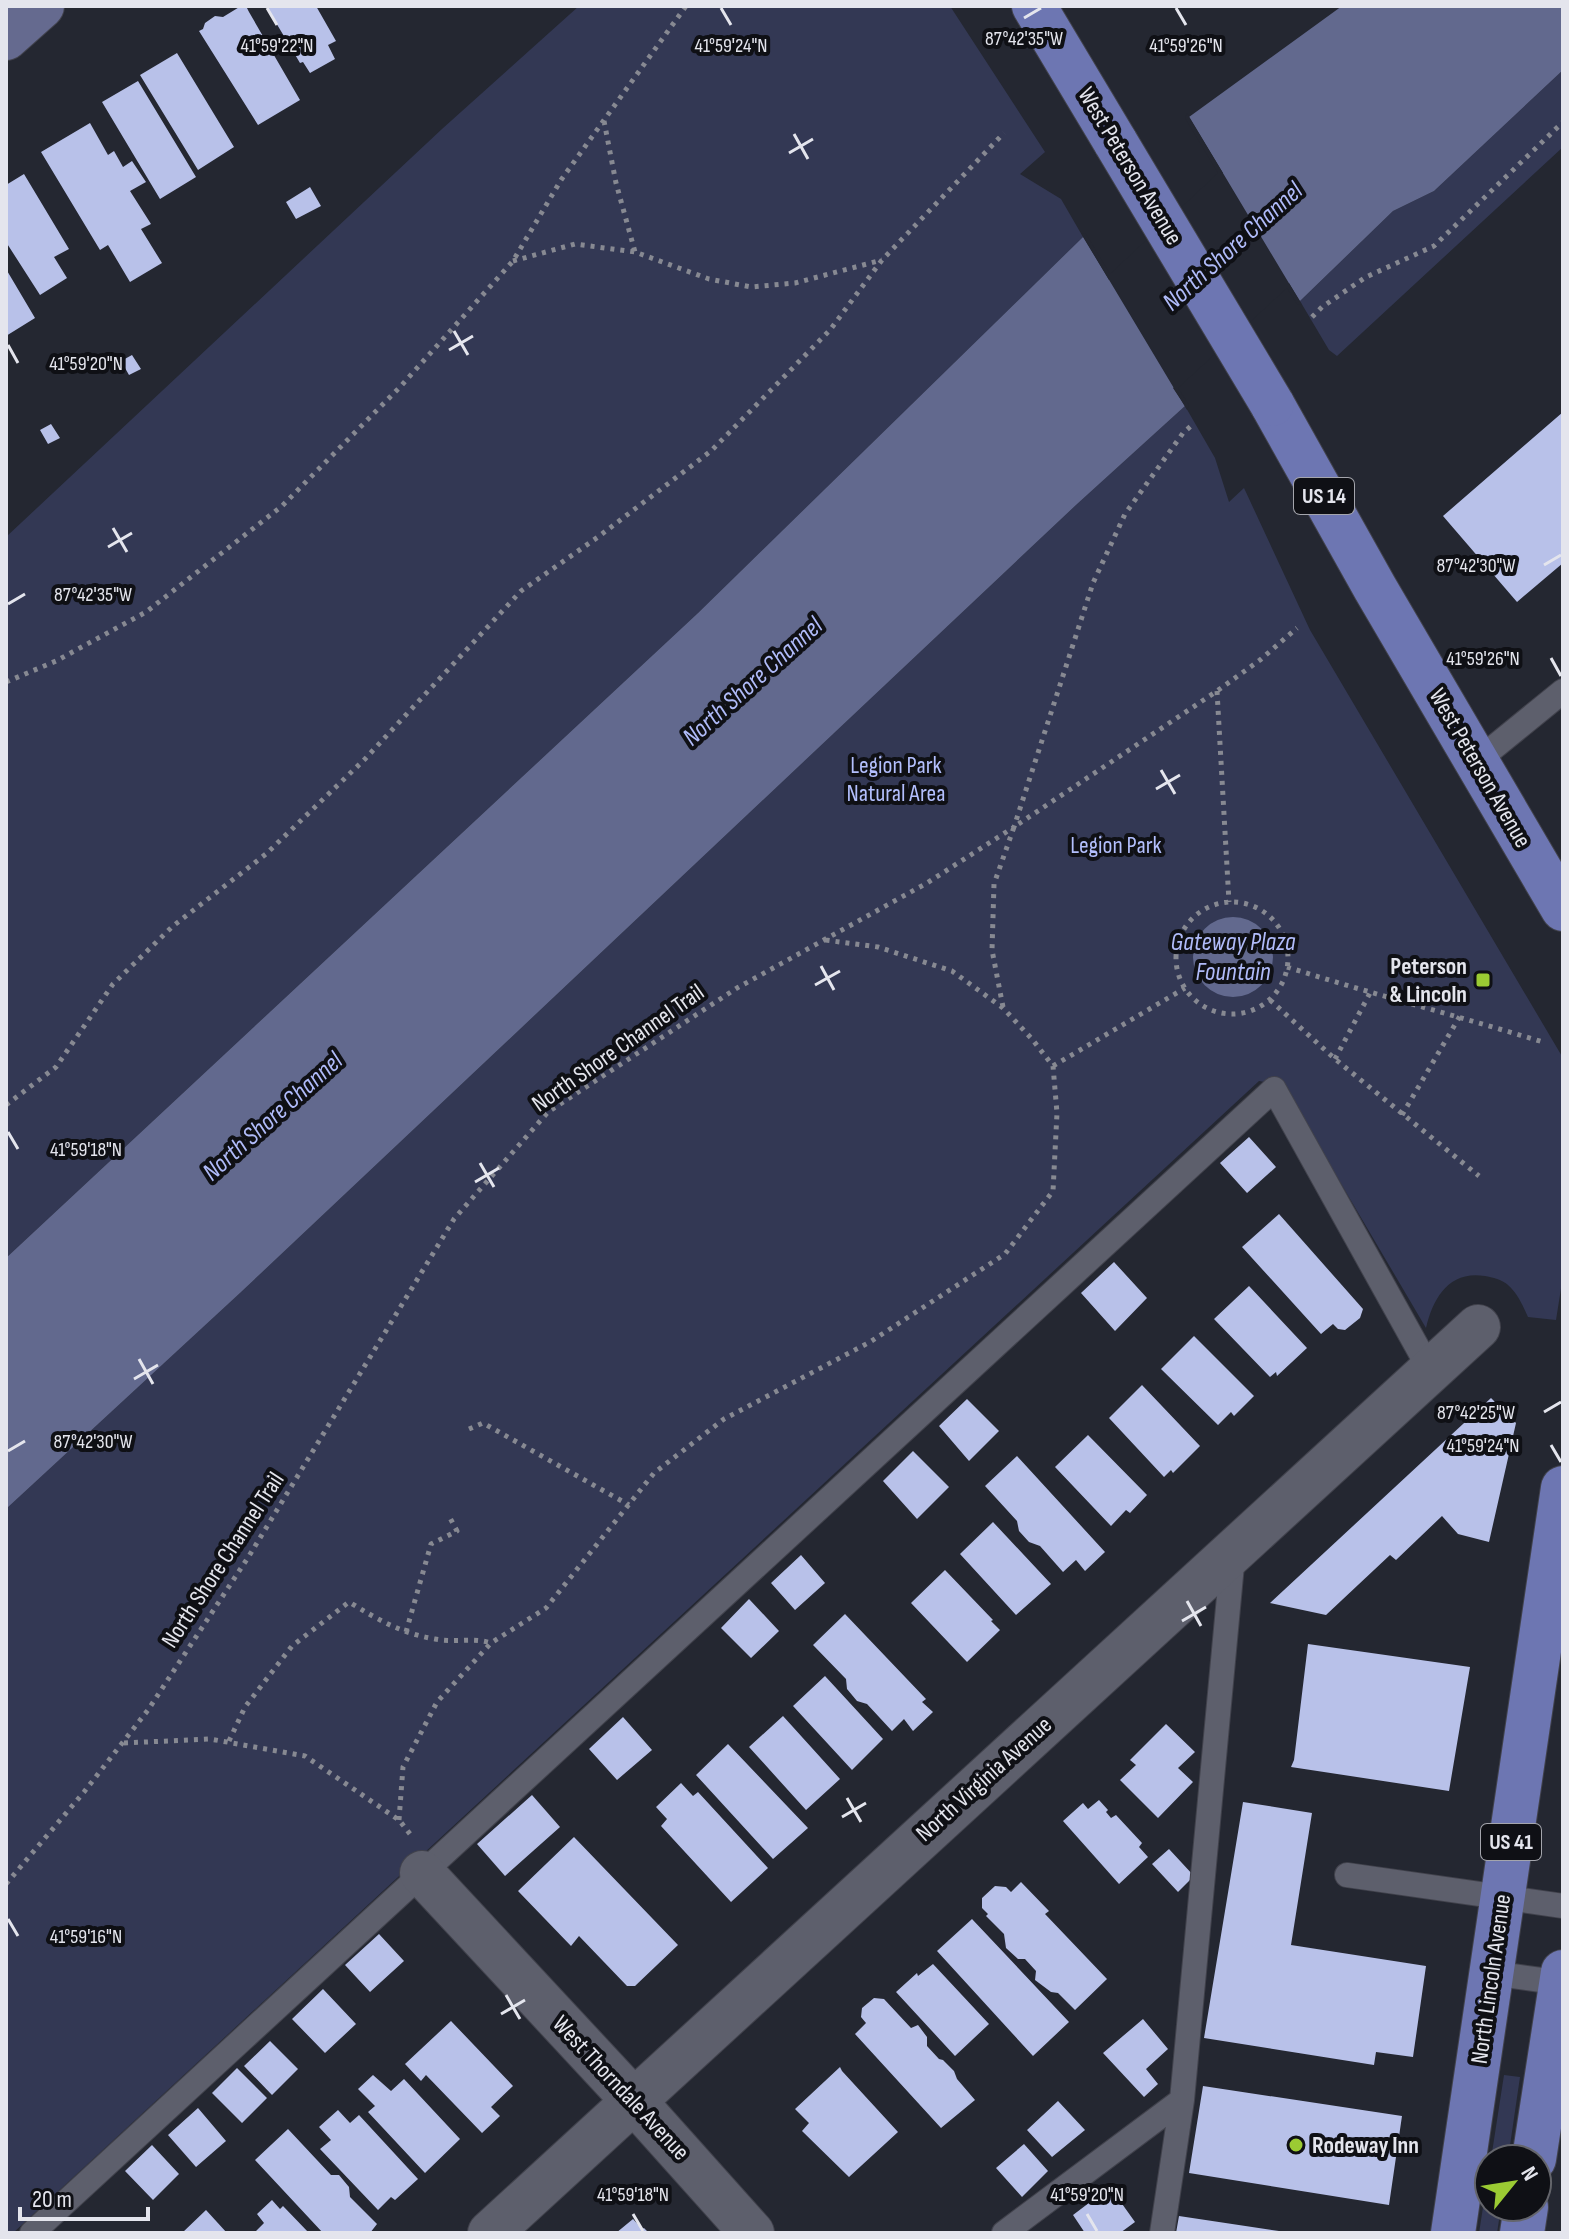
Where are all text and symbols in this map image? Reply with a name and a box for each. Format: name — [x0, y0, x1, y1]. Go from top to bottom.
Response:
text: 87°42'35"W — [985, 27, 1063, 51]
text: 41°59'22"N — [240, 34, 314, 58]
text: 41°59'24"N — [694, 34, 768, 58]
text: 41°59'26"N — [1149, 34, 1223, 58]
street label: West Peterson Avenue — [1071, 82, 1189, 250]
water label: North Shore Channel — [1157, 175, 1310, 318]
text: 41°59'20"N — [49, 352, 123, 376]
road number: US 14 — [1294, 478, 1354, 514]
text: 87°42'30"W — [1437, 554, 1515, 578]
text: 87°42'35"W — [54, 583, 132, 607]
water label: North Shore Channel — [677, 610, 830, 753]
text: 41°59'26"N — [1446, 647, 1520, 671]
street label: West Peterson Avenue — [1423, 683, 1537, 853]
park label: Legion Park Natural Area — [847, 751, 945, 808]
park label: Legion Park — [1070, 831, 1162, 860]
water label: Gateway Plaza Fountain — [1171, 927, 1296, 988]
place label: Peterson & Lincoln — [1389, 952, 1467, 1009]
marker: Peterson & Lincoln — [1474, 971, 1492, 989]
street label: North Shore Channel Trail — [526, 978, 710, 1118]
water label: North Shore Channel — [197, 1045, 350, 1188]
text: 41°59'18"N — [50, 1138, 122, 1162]
text: 87°42'25"W — [1437, 1401, 1515, 1425]
text: 87°42'30"W — [54, 1430, 132, 1454]
text: 41°59'24"N — [1446, 1434, 1520, 1458]
street label: North Shore Channel Trail — [155, 1467, 291, 1653]
street label: North Virginia Avenue — [910, 1710, 1058, 1848]
road number: US 41 — [1481, 1824, 1541, 1860]
street label: North Lincoln Avenue — [1465, 1892, 1517, 2066]
text: 41°59'16"N — [50, 1925, 122, 1949]
street label: West Thorndale Avenue — [546, 2010, 696, 2166]
place label: Rodeway Inn — [1312, 2131, 1419, 2160]
marker: Rodeway Inn — [1287, 2136, 1305, 2154]
north arrow — [1473, 2143, 1553, 2223]
text: N — [1514, 2162, 1544, 2186]
scale bar — [20, 2171, 148, 2221]
text: 41°59'18"N — [597, 2183, 669, 2207]
text: 41°59'20"N — [1050, 2183, 1124, 2207]
text: 20 m — [32, 2185, 72, 2214]

